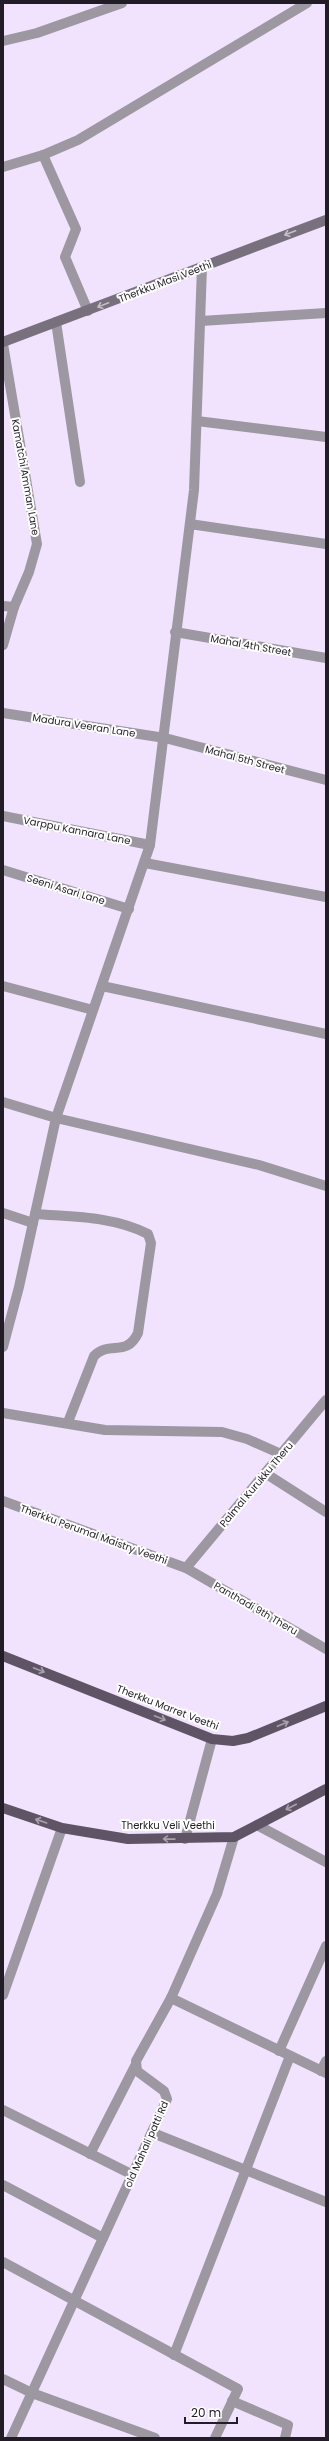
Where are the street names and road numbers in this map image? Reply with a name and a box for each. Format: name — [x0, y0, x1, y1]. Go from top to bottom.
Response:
street label: Therkku Masi Veethi — [117, 257, 214, 306]
street label: Kamatchi Amman Lane — [8, 418, 43, 536]
street label: Mahal 4th Street — [209, 631, 293, 660]
street label: Madura Veeran Lane — [31, 710, 137, 741]
street label: Mahal 5th Street — [203, 742, 287, 777]
street label: Varppu Kannara Lane — [22, 813, 132, 848]
street label: Seeni Asari Lane — [25, 870, 107, 909]
street label: Palmal Kurukku Theru — [216, 1438, 297, 1530]
street label: Therkku Perumal Maistry Veethi — [18, 1501, 170, 1568]
street label: Panthadi 9th Theru — [211, 1578, 301, 1639]
street label: Therkku Marret Veethi — [115, 1681, 221, 1734]
street label: Therkku Veli Veethi — [121, 1818, 215, 1833]
street label: old Mahali patti Rd — [121, 2099, 172, 2190]

